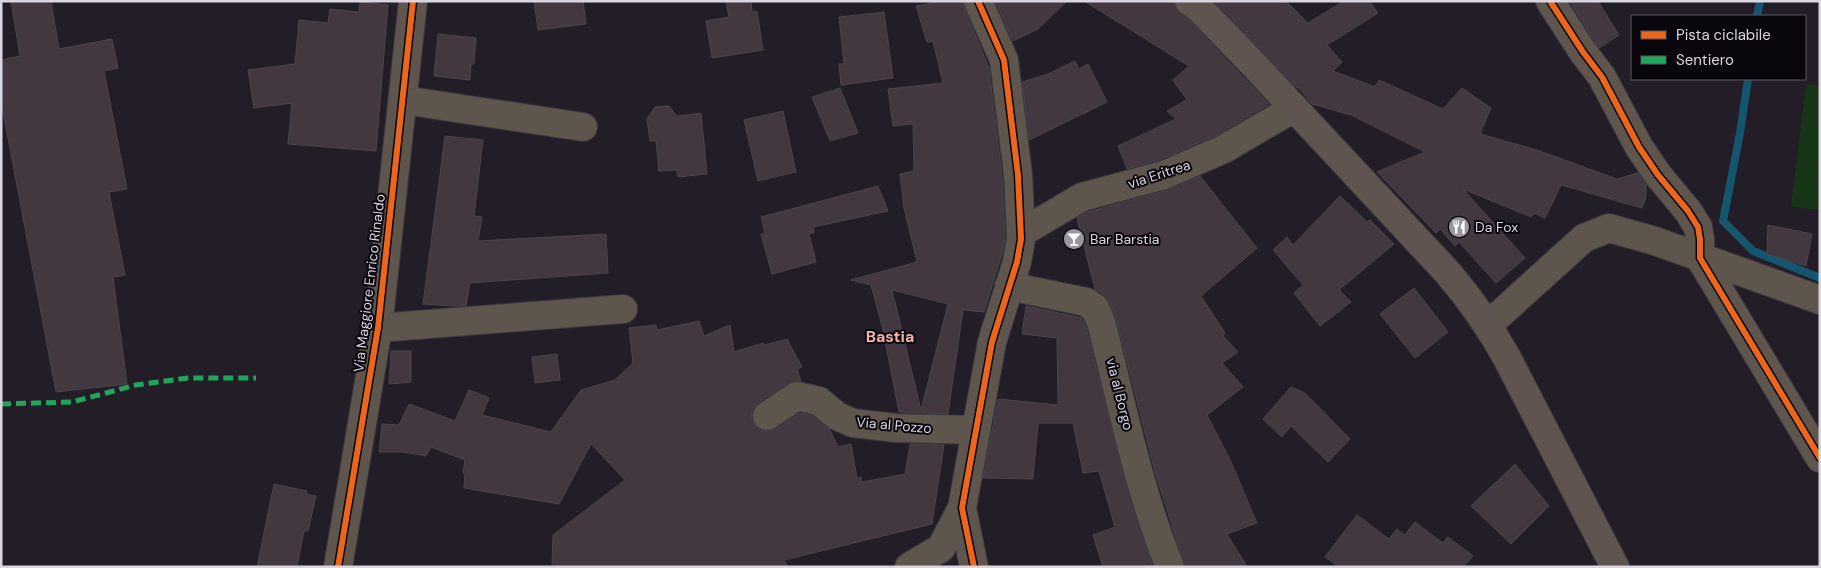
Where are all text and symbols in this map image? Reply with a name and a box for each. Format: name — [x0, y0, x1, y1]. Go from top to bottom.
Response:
legend — [1631, 15, 1806, 80]
text: Pista ciclabile — [1676, 25, 1771, 45]
text: Sentiero — [1676, 50, 1734, 70]
street label: via Eritrea — [1126, 155, 1192, 193]
street label: Via Maggiore Enrico Rinaldo — [349, 193, 389, 373]
restaurant icon: Da Fox — [1447, 215, 1471, 239]
place label: Da Fox — [1475, 218, 1518, 236]
bar icon: Bar Barstia — [1062, 227, 1086, 251]
place label: Bar Barstia — [1090, 230, 1159, 248]
district label: Bastia — [866, 326, 914, 347]
street label: via al Borgo — [1102, 356, 1138, 432]
street label: Via al Pozzo — [856, 413, 932, 437]

